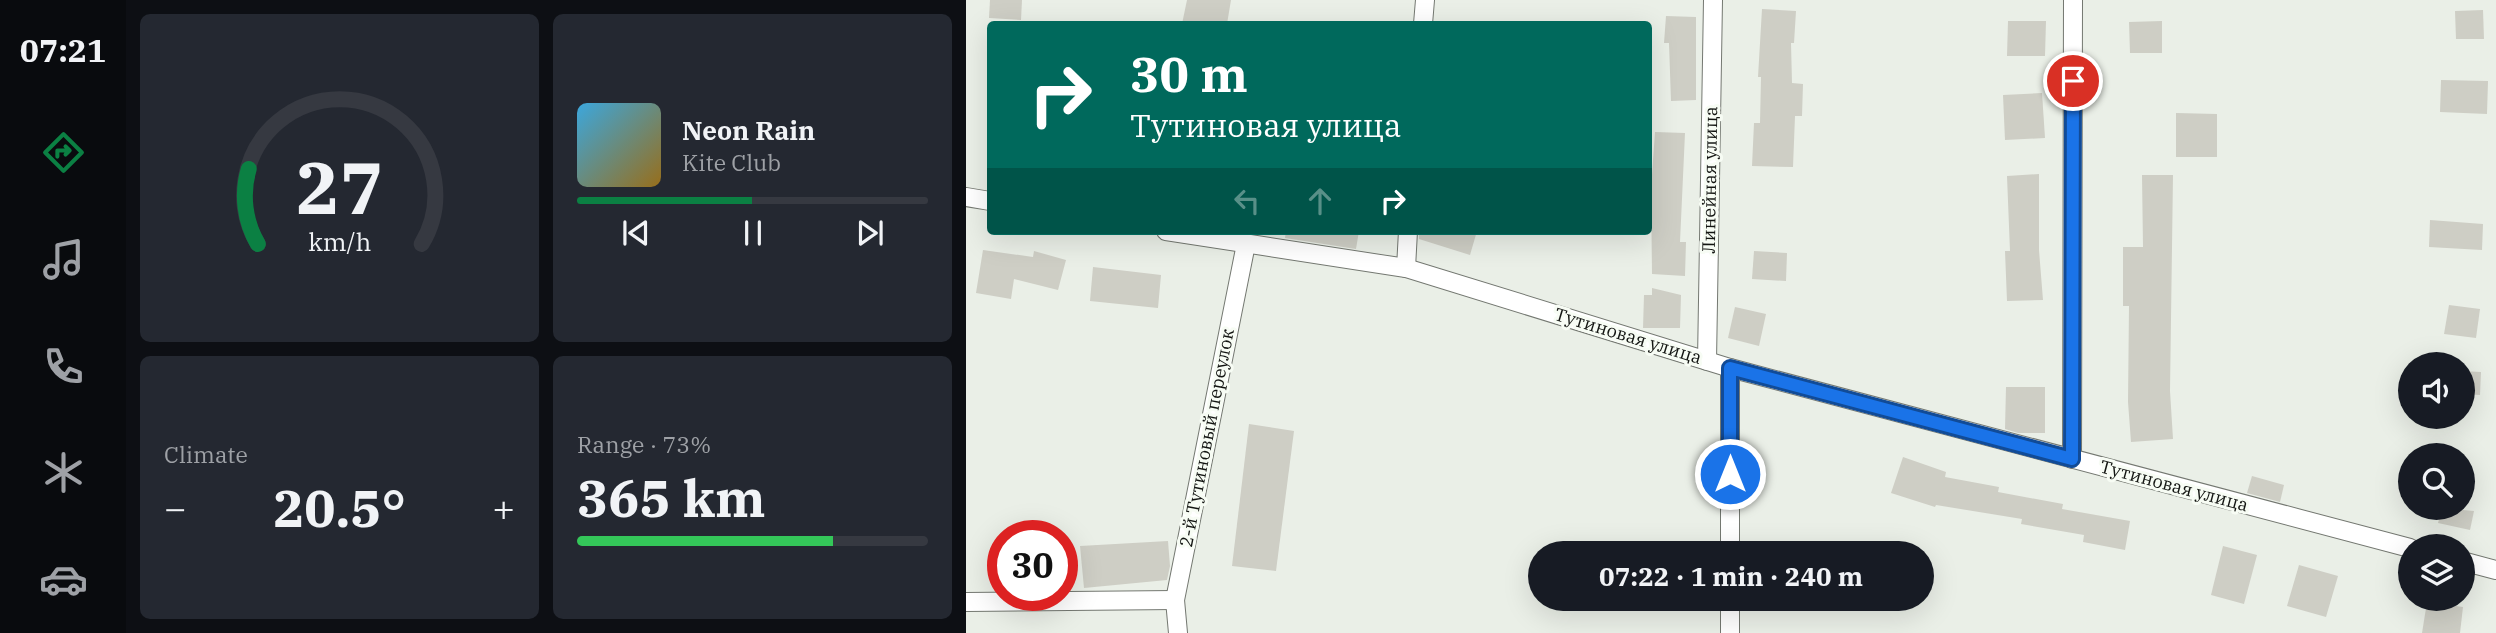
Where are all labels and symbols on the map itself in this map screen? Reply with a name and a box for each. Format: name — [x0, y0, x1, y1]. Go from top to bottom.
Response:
pin — [2043, 51, 2103, 111]
street label: Линейная улица — [1697, 106, 1722, 254]
street label: Тутиновая улица — [1552, 302, 1705, 369]
street label: 2-й Тутиновый переулок — [1174, 326, 1239, 549]
position arrow — [1693, 437, 1767, 511]
street label: Тутиновая улица — [2097, 455, 2251, 516]
speed limit sign: 30 — [987, 520, 1078, 611]

